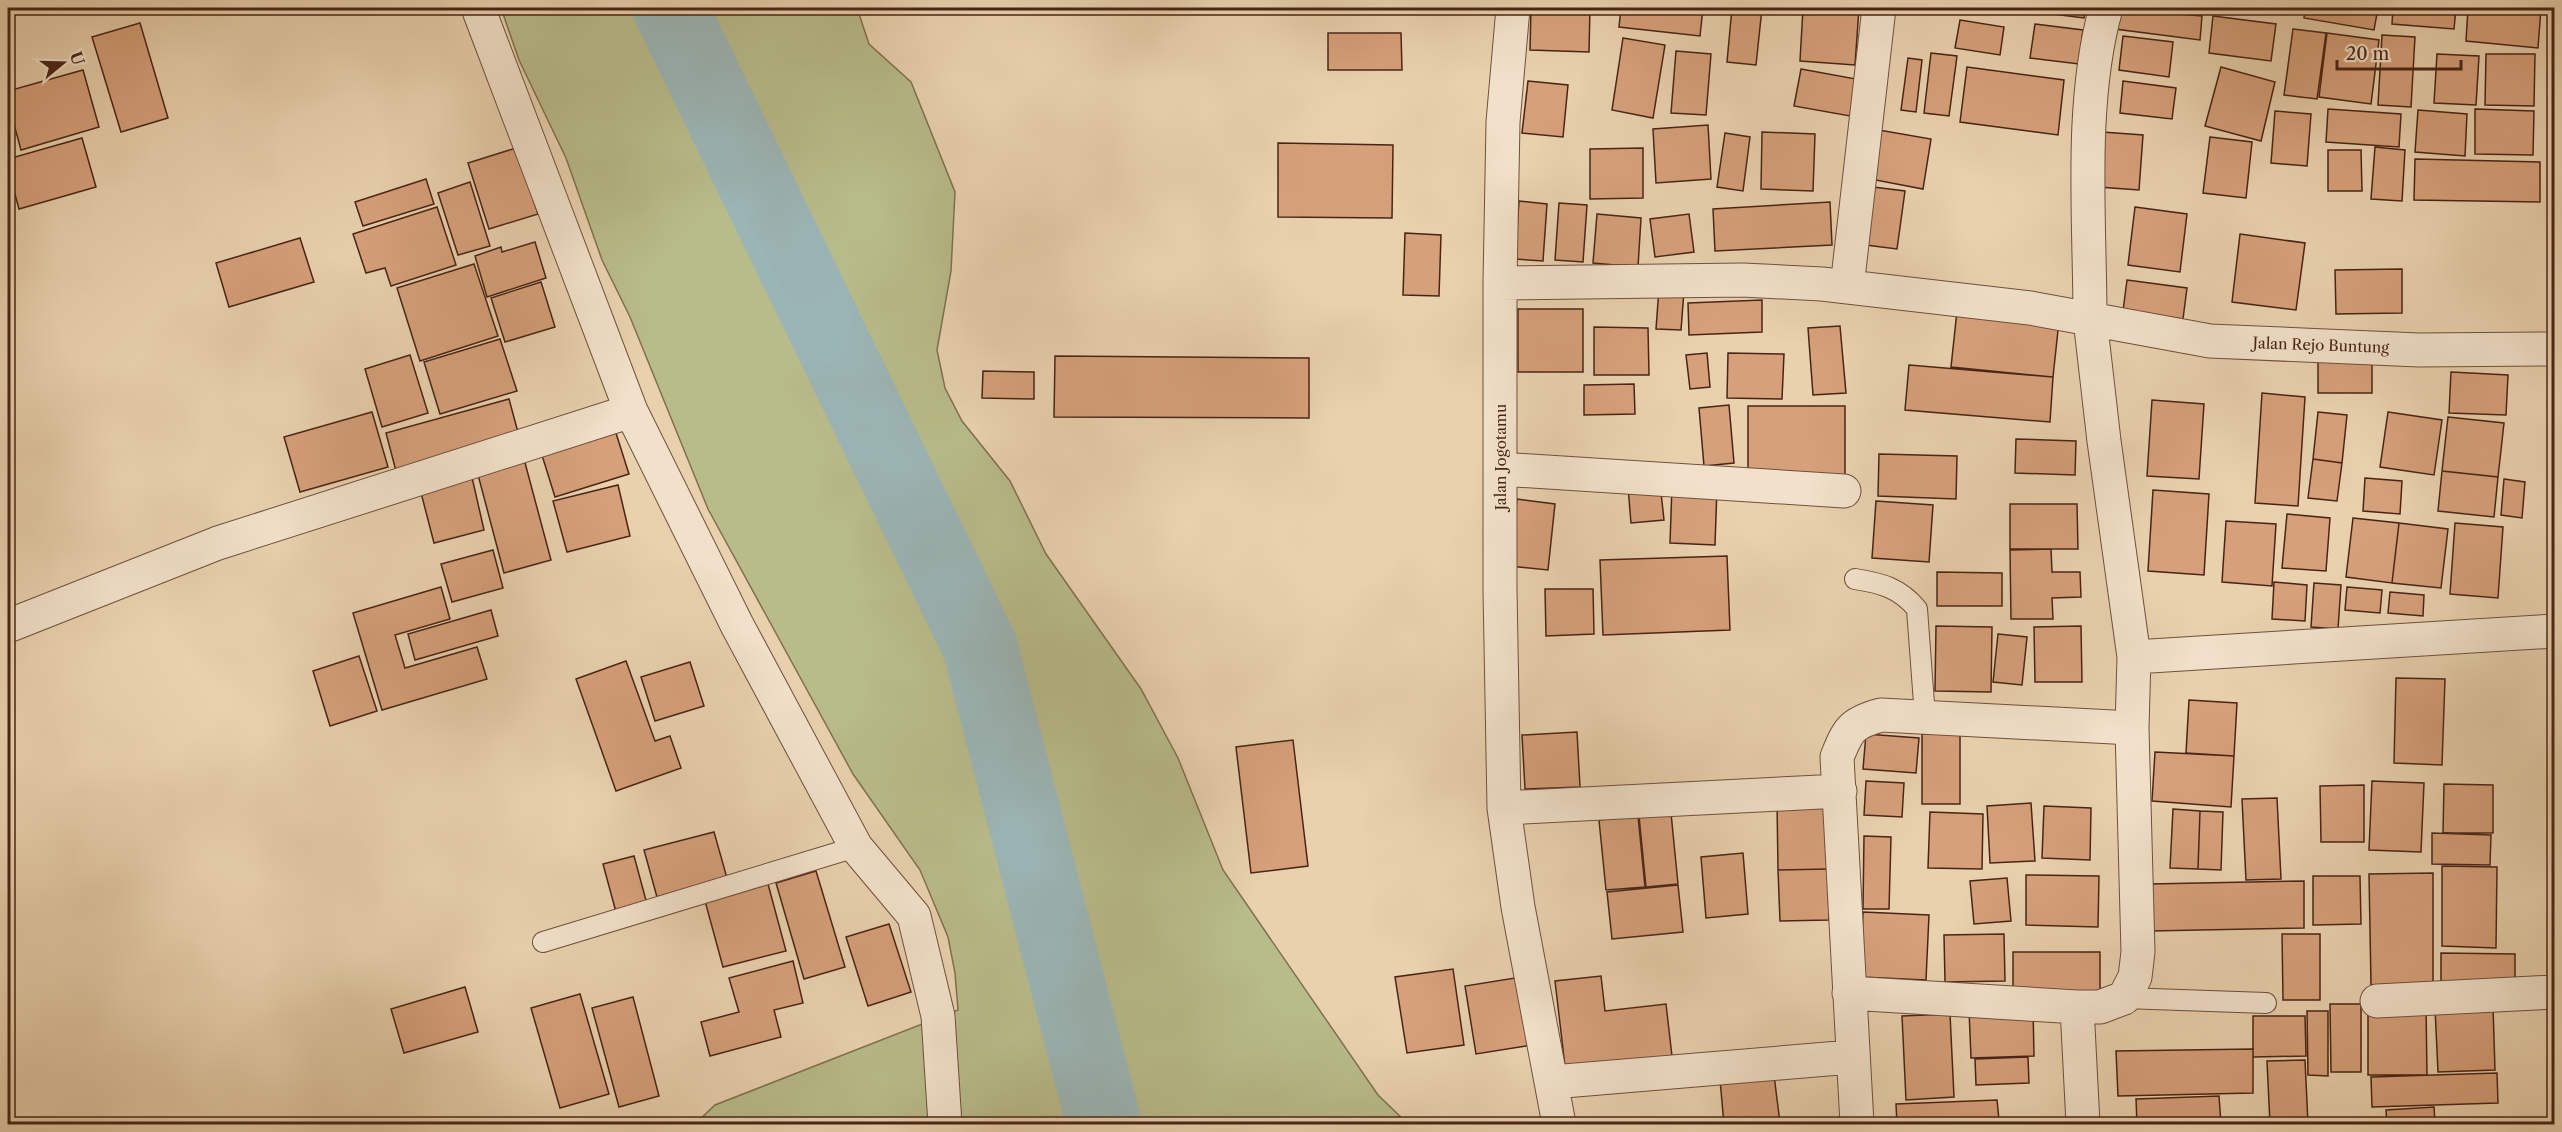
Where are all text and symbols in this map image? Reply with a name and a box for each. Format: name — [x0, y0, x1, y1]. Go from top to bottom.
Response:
north arrow — [33, 33, 93, 93]
scale bar — [2337, 33, 2462, 71]
text: 20 m — [2346, 43, 2390, 65]
text: U — [66, 49, 89, 68]
street label: Jalan Rejo Buntung — [2250, 333, 2390, 357]
street label: Jalan Jogotamu — [1491, 404, 1510, 512]

